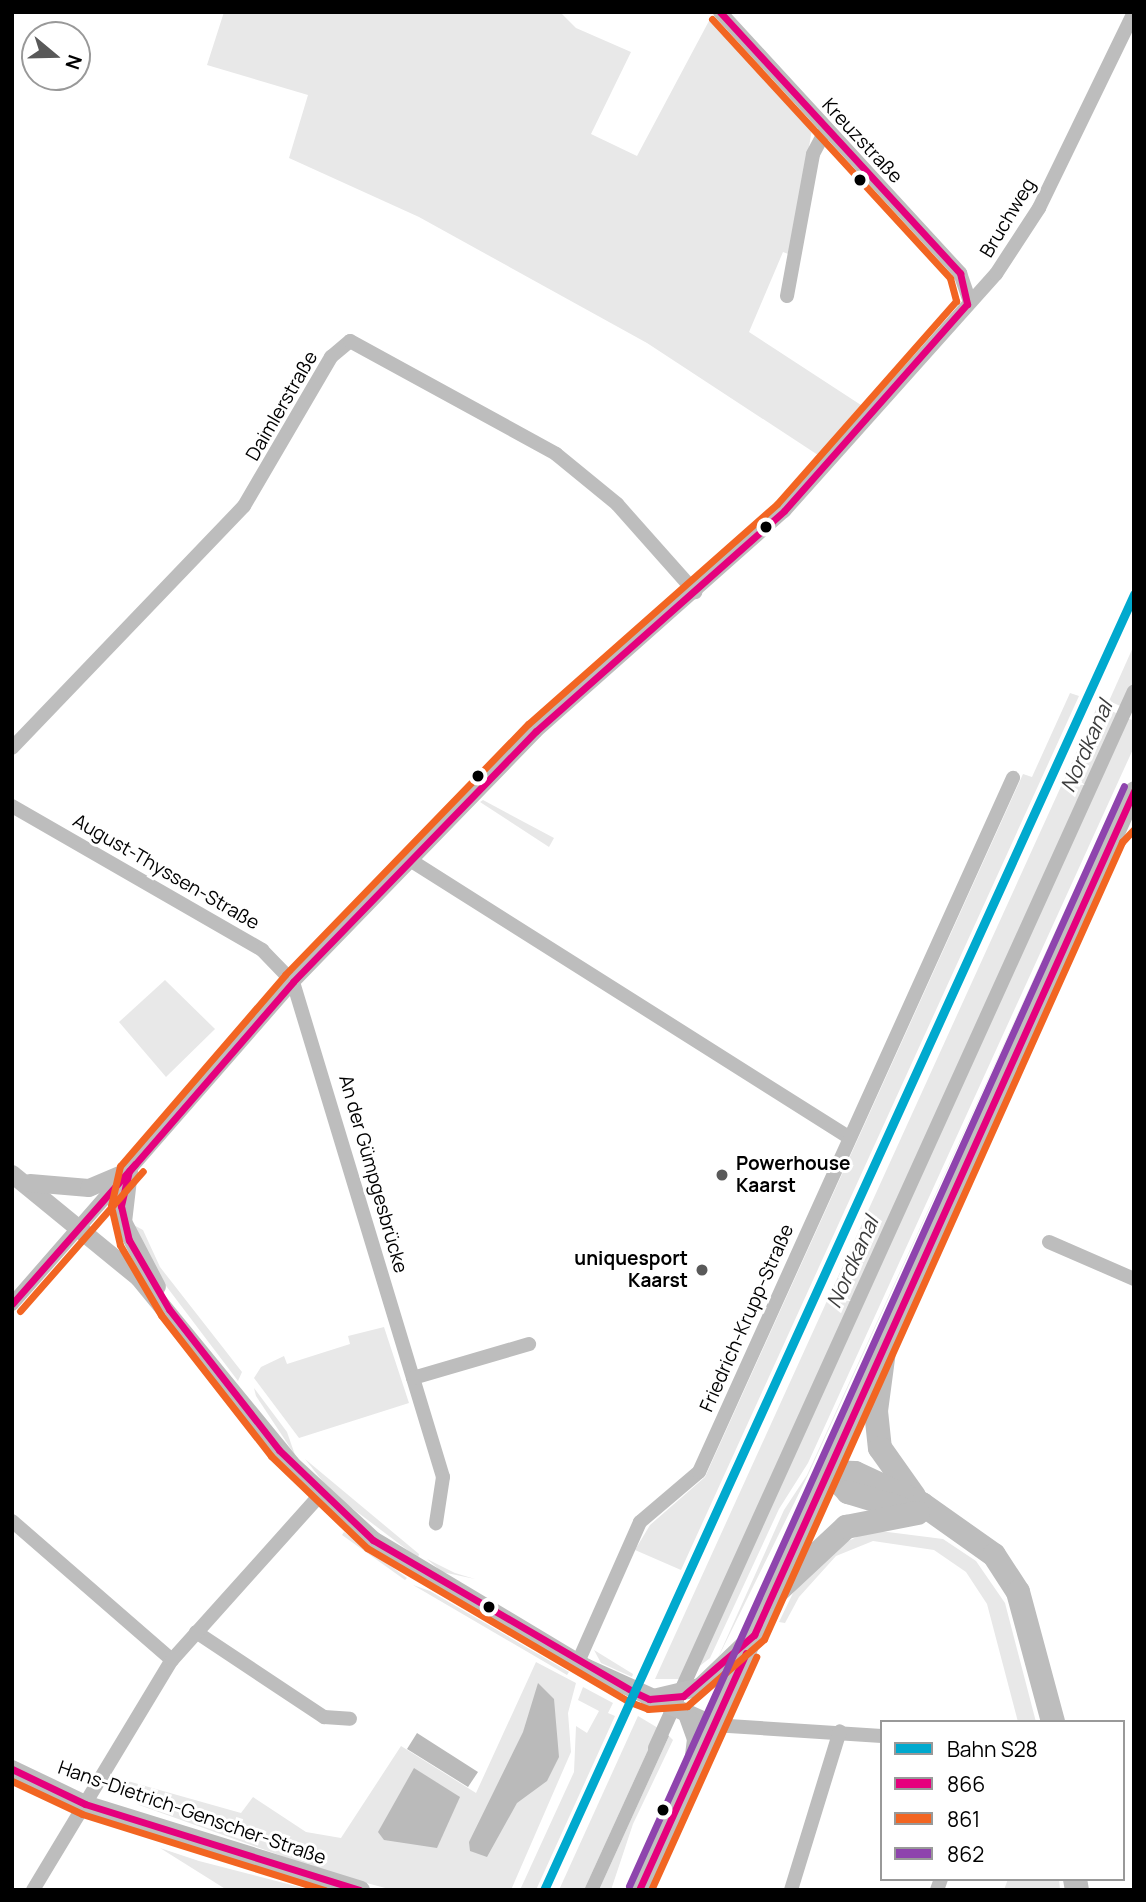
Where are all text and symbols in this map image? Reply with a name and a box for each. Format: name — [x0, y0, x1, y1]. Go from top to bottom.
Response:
north arrow — [21, 21, 91, 91]
text: N — [59, 51, 88, 73]
street label: Kreuzstraße — [817, 94, 907, 188]
unlabelled marker — [853, 173, 867, 187]
street label: Bruchweg — [976, 174, 1040, 262]
street label: Daimlerstraße — [241, 347, 323, 465]
unlabelled marker — [759, 520, 773, 534]
water label: Nordkanal — [1055, 696, 1117, 796]
unlabelled marker — [471, 769, 485, 783]
street label: August-Thyssen-Straße — [69, 809, 263, 935]
street label: An der Gümpgesbrücke — [334, 1072, 412, 1276]
place label: Powerhouse Kaarst — [736, 1153, 850, 1197]
marker: Powerhouse Kaarst — [714, 1167, 730, 1183]
water label: Nordkanal — [821, 1212, 883, 1312]
street label: Friedrich-Krupp-Straße — [695, 1221, 799, 1415]
place label: uniquesport Kaarst — [574, 1248, 688, 1292]
marker: uniquesport Kaarst — [694, 1262, 710, 1278]
unlabelled marker — [482, 1600, 496, 1614]
legend — [880, 1720, 1125, 1881]
text: Bahn S28 — [947, 1735, 1038, 1763]
street label: Hans-Dietrich-Genscher-Straße — [55, 1756, 329, 1870]
text: 866 — [947, 1770, 985, 1798]
unlabelled marker — [656, 1803, 670, 1817]
text: 861 — [947, 1805, 980, 1833]
text: 862 — [947, 1840, 984, 1868]

